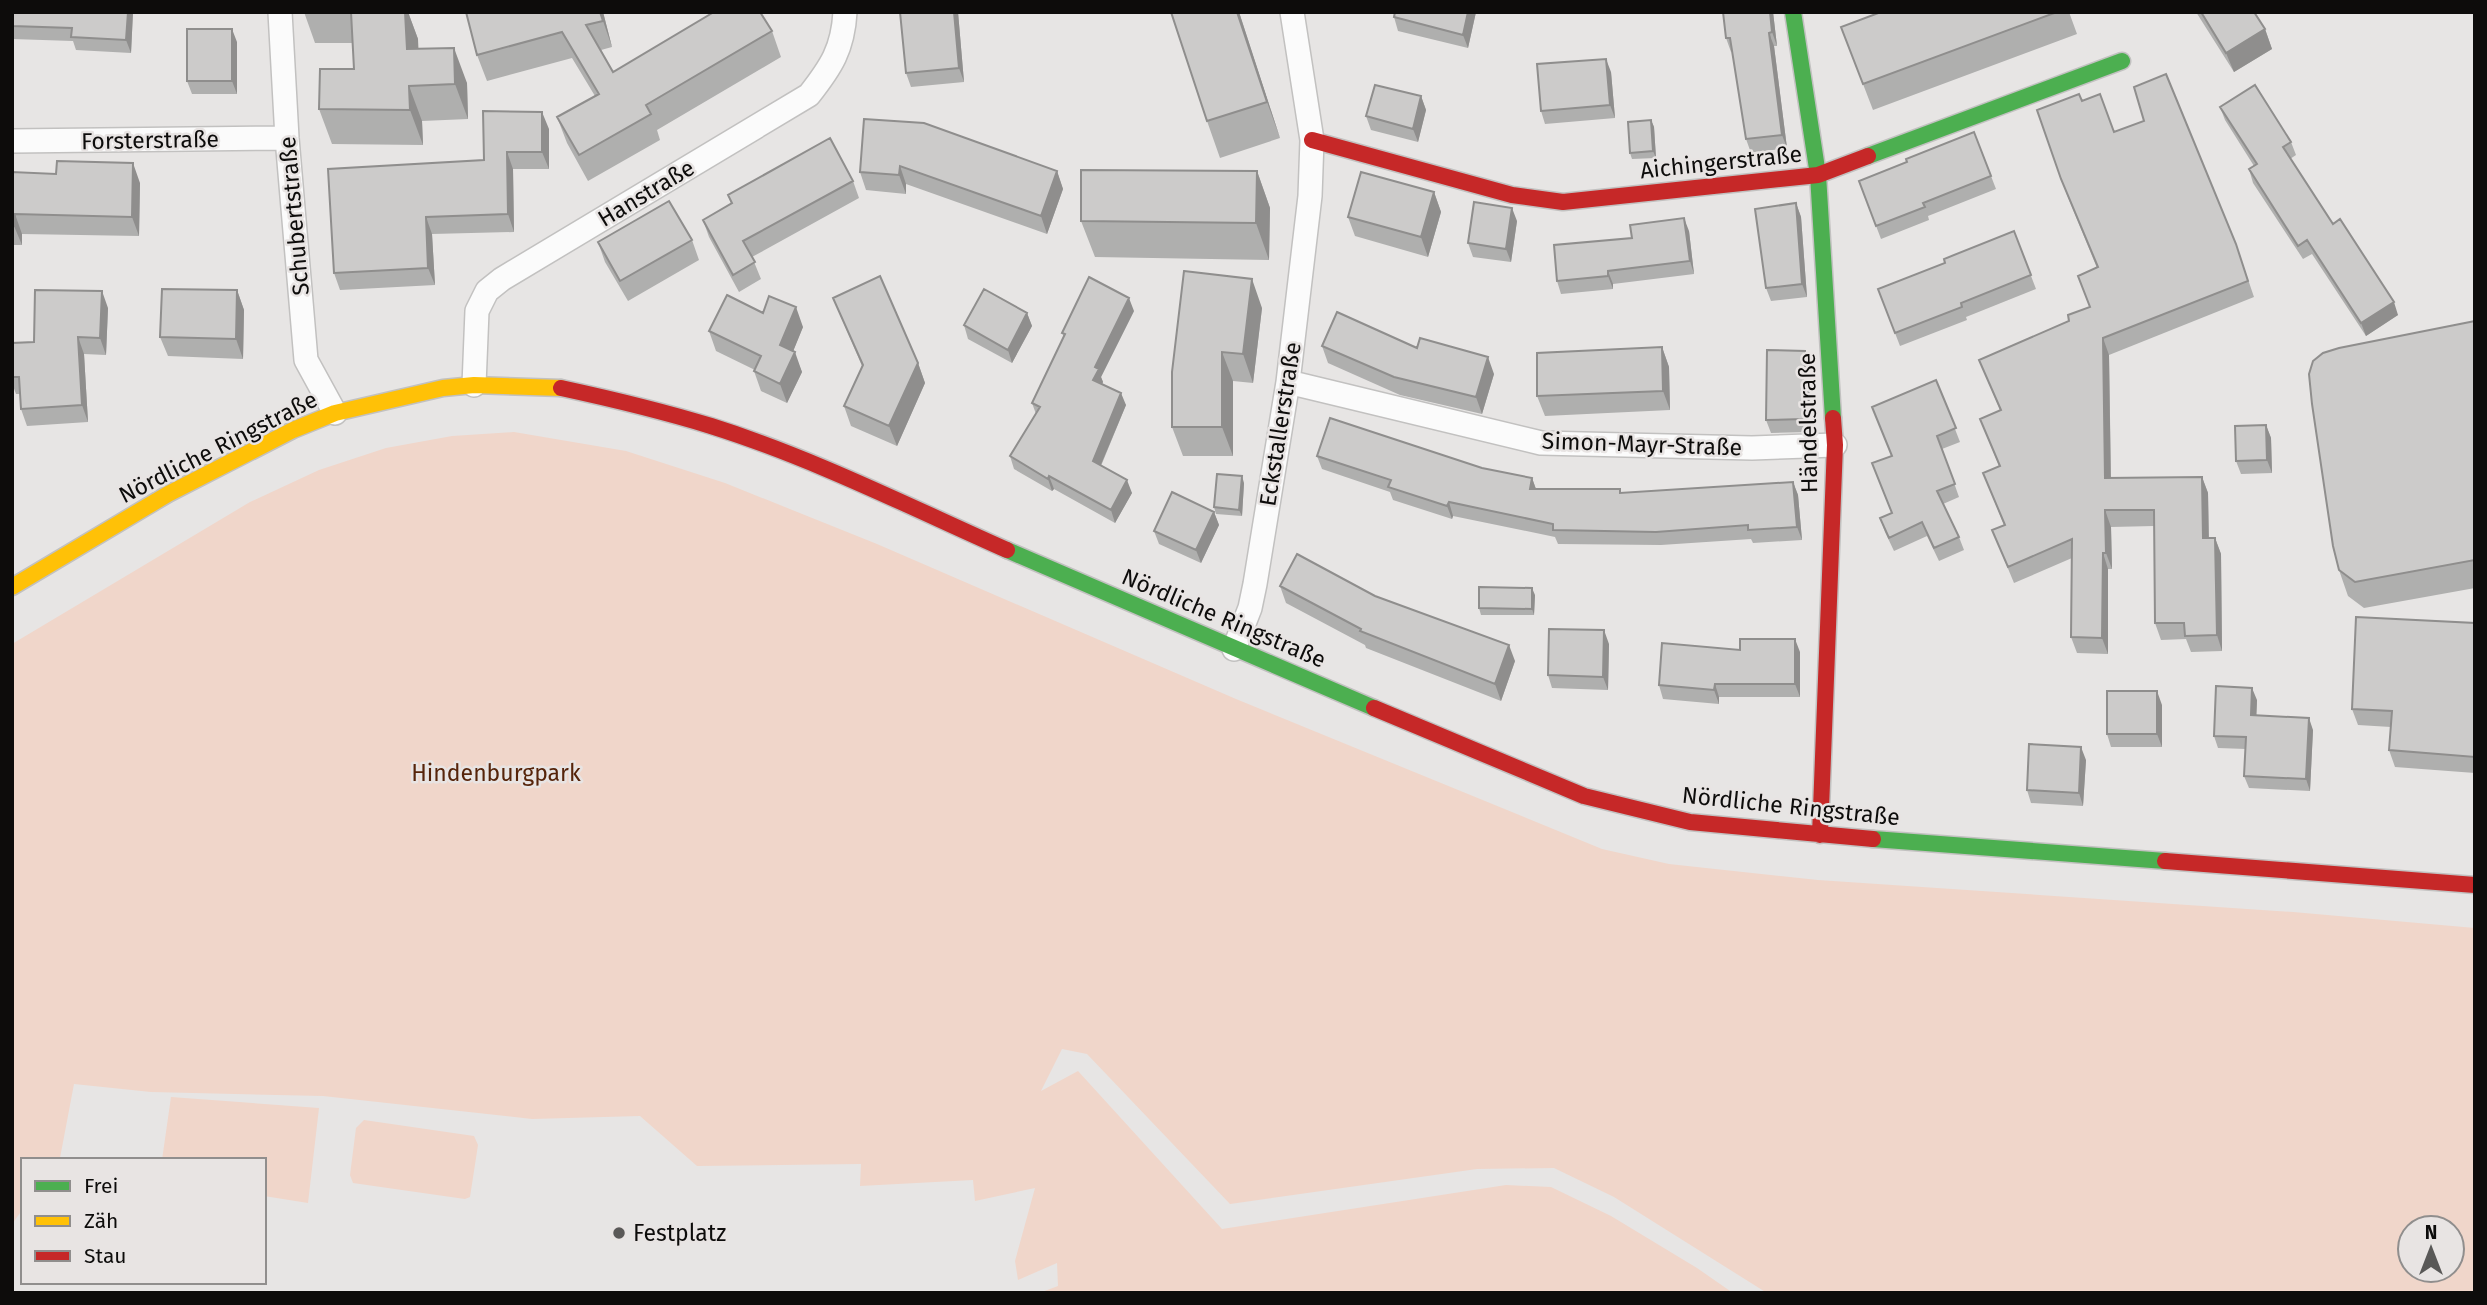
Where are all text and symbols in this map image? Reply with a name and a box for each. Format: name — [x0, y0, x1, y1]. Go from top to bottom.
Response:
street label: Forsterstraße — [81, 125, 219, 155]
street label: Schubertstraße — [273, 135, 315, 297]
street label: Aichingerstraße — [1639, 140, 1803, 184]
street label: Hanstraße — [593, 153, 699, 233]
street label: Eckstallerstraße — [1253, 340, 1307, 508]
street label: Händelstraße — [1793, 353, 1823, 493]
street label: Nördliche Ringstraße — [114, 385, 322, 509]
street label: Simon-Mayr-Straße — [1541, 427, 1743, 461]
street label: Nördliche Ringstraße — [1118, 562, 1330, 674]
park label: Hindenburgpark — [411, 759, 581, 787]
street label: Nördliche Ringstraße — [1681, 781, 1901, 831]
legend — [21, 1158, 266, 1284]
text: Frei — [84, 1173, 118, 1199]
text: Zäh — [84, 1208, 118, 1234]
north arrow — [2396, 1214, 2466, 1284]
place label: Festplatz — [633, 1219, 726, 1247]
text: N — [2425, 1221, 2437, 1244]
marker: Festplatz — [611, 1225, 627, 1241]
text: Stau — [84, 1243, 127, 1269]

